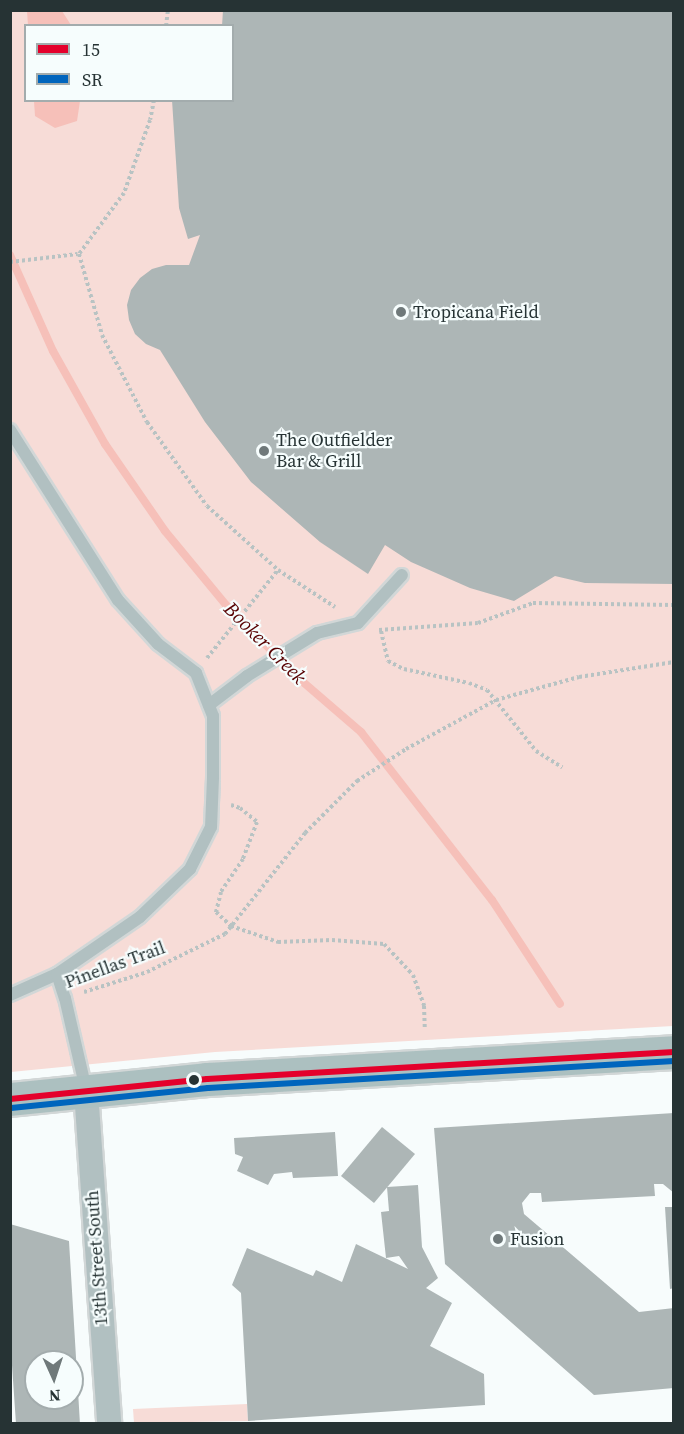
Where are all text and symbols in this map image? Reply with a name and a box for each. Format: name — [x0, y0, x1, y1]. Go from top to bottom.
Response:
legend — [24, 24, 234, 102]
text: 15 — [82, 37, 100, 62]
text: SR — [82, 67, 103, 92]
place label: Tropicana Field — [413, 301, 539, 323]
marker: Tropicana Field — [394, 305, 408, 319]
place label: The Outfielder Bar & Grill — [276, 430, 392, 472]
marker: The Outfielder Bar & Grill — [257, 444, 271, 458]
water label: Booker Creek — [219, 597, 311, 689]
street label: Pinellas Trail — [62, 937, 168, 993]
unlabelled marker — [188, 1074, 200, 1086]
street label: 13th Street South — [81, 1190, 113, 1326]
place label: Fusion — [510, 1228, 565, 1250]
marker: Fusion — [491, 1232, 505, 1246]
north arrow — [24, 1350, 84, 1410]
text: N — [48, 1385, 61, 1407]

